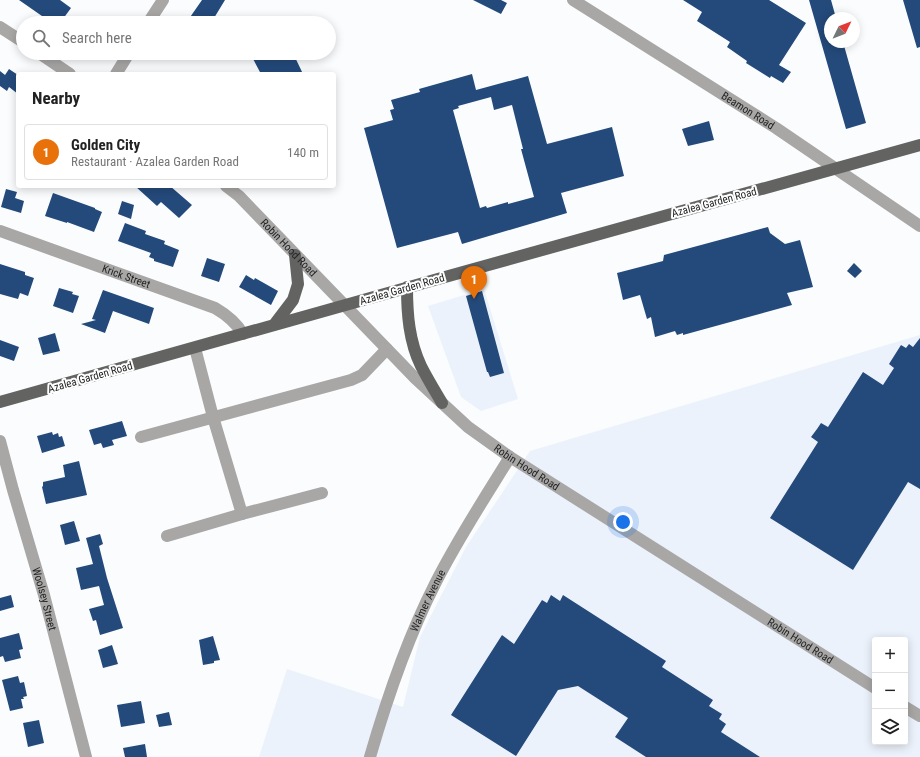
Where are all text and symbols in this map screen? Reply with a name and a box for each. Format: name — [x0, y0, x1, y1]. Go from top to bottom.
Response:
north arrow — [824, 12, 860, 48]
search box — [16, 16, 336, 60]
icon: search — [30, 27, 52, 49]
text: Search here — [62, 29, 132, 47]
text: Nearby — [32, 88, 80, 108]
street label: Beamon Road — [719, 89, 777, 132]
text: Golden City — [71, 136, 140, 154]
text: 1 — [43, 145, 49, 160]
text: 140 m — [287, 145, 319, 160]
text: Restaurant · Azalea Garden Road — [71, 154, 239, 169]
street label: Azalea Garden Road — [670, 185, 758, 220]
street label: Robin Hood Road — [258, 216, 319, 279]
street label: Krick Street — [100, 262, 152, 291]
pin: 1 — [461, 266, 487, 299]
street label: Azalea Garden Road — [358, 271, 446, 308]
street label: Azalea Garden Road — [46, 359, 134, 396]
street label: Robin Hood Road — [491, 442, 562, 494]
your location — [613, 512, 633, 532]
street label: Woolsey Street — [29, 566, 59, 632]
street label: Walmer Avenue — [408, 567, 448, 634]
street label: Robin Hood Road — [765, 616, 835, 667]
map controls — [872, 637, 908, 745]
button: + — [872, 637, 908, 673]
button: − — [872, 673, 908, 709]
button: layers — [872, 709, 908, 745]

